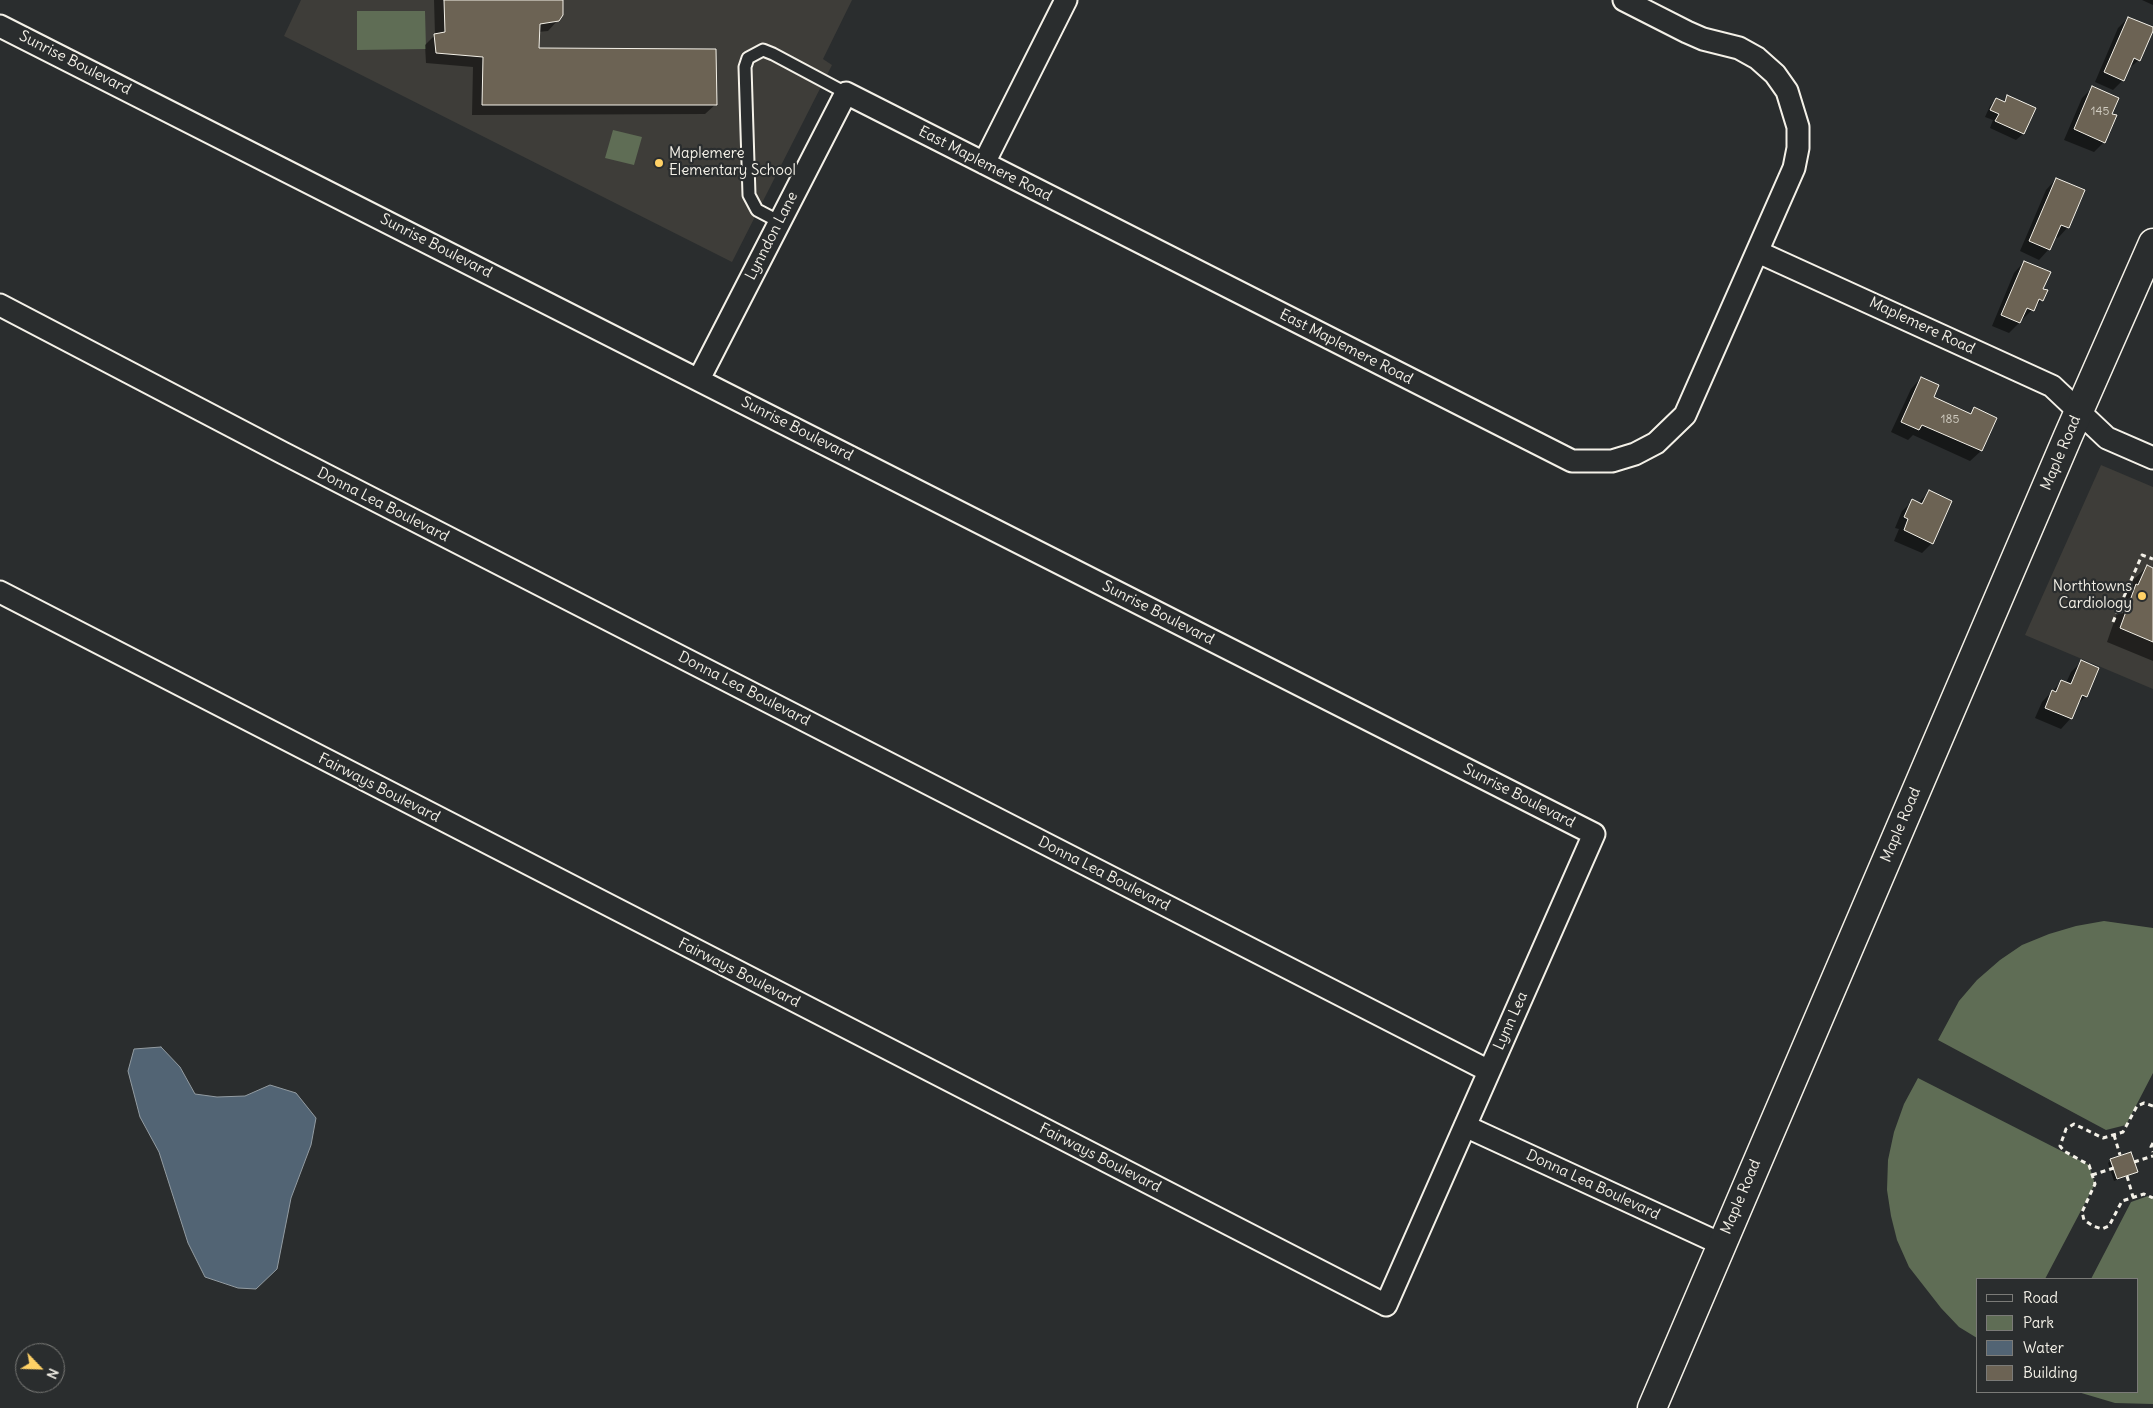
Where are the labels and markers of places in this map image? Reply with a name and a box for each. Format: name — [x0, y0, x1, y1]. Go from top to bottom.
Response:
place label: Maplemere Elementary School — [669, 145, 796, 180]
marker: Maplemere Elementary School — [653, 157, 665, 169]
place label: Northtowns Cardiology — [2053, 578, 2132, 613]
marker: Northtowns Cardiology — [2136, 590, 2148, 602]

